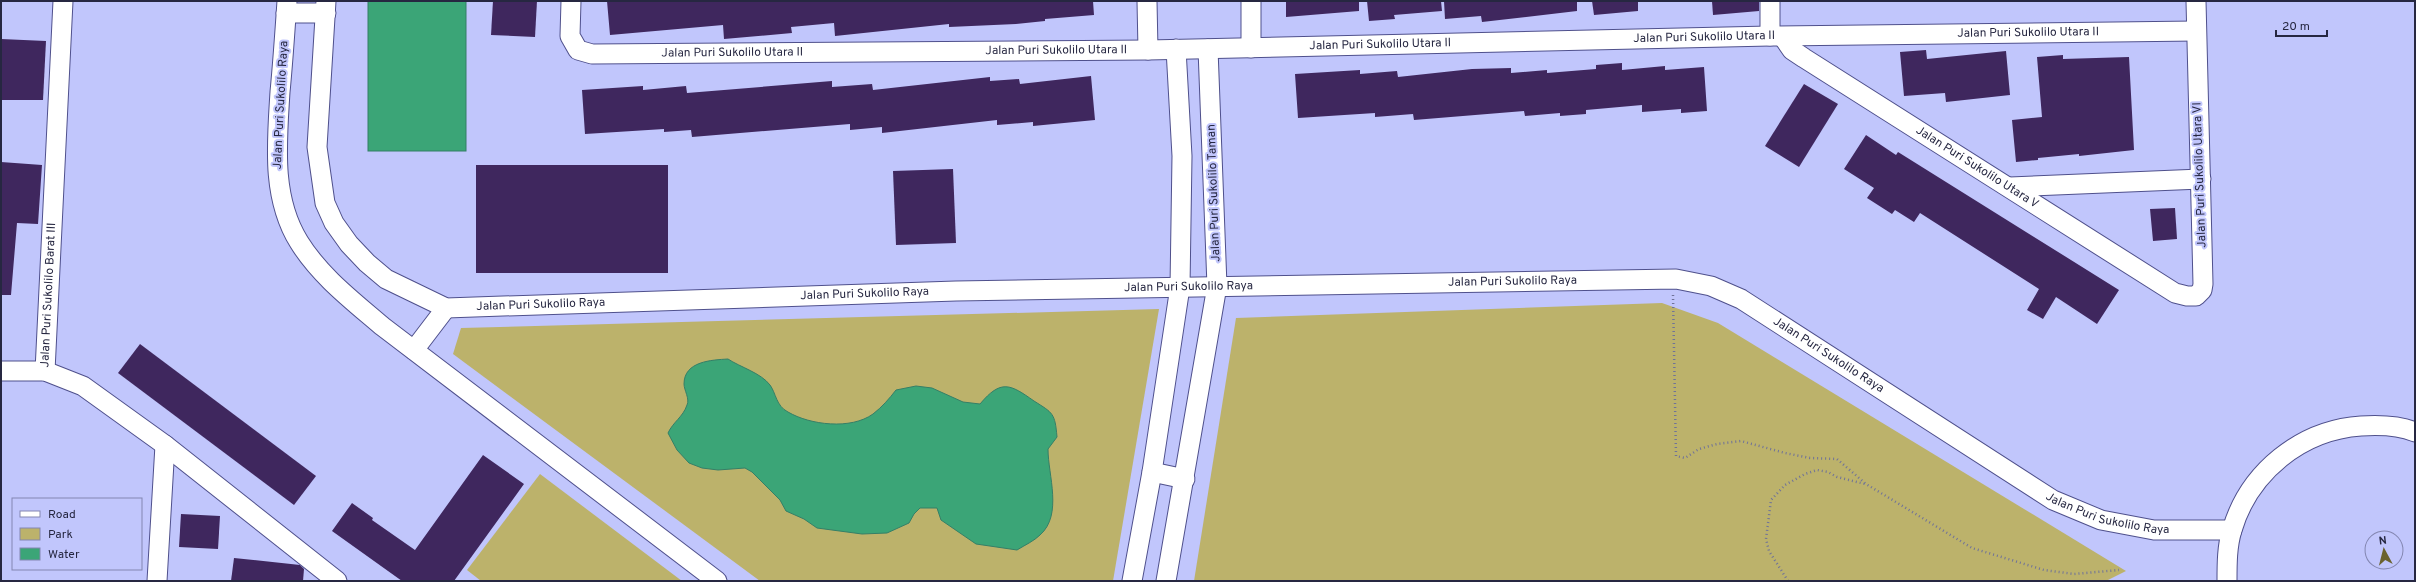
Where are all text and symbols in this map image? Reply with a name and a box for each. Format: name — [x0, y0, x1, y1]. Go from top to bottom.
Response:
scale bar — [2276, 12, 2327, 38]
text: 20 m — [2282, 19, 2310, 35]
street label: Jalan Puri Sukolilo Utara II — [1957, 24, 2099, 42]
street label: Jalan Puri Sukolilo Utara II — [1633, 28, 1775, 47]
street label: Jalan Puri Sukolilo Utara II — [1309, 35, 1451, 54]
street label: Jalan Puri Sukolilo Raya — [270, 40, 292, 170]
street label: Jalan Puri Sukolilo Utara II — [985, 42, 1127, 59]
street label: Jalan Puri Sukolilo Utara II — [661, 44, 803, 62]
street label: Jalan Puri Sukolilo Utara VI — [2189, 102, 2211, 248]
street label: Jalan Puri Sukolilo Utara V — [1913, 123, 2042, 213]
street label: Jalan Puri Sukolilo Taman — [1204, 124, 1224, 262]
street label: Jalan Puri Sukolilo Barat III — [37, 222, 60, 368]
street label: Jalan Puri Sukolilo Raya — [1448, 273, 1577, 291]
street label: Jalan Puri Sukolilo Raya — [1124, 278, 1253, 296]
street label: Jalan Puri Sukolilo Raya — [800, 284, 929, 304]
street label: Jalan Puri Sukolilo Raya — [476, 295, 605, 315]
street label: Jalan Puri Sukolilo Raya — [1770, 314, 1887, 397]
street label: Jalan Puri Sukolilo Raya — [2042, 489, 2169, 538]
legend — [12, 498, 142, 570]
text: Road — [48, 507, 76, 523]
text: Park — [48, 527, 73, 543]
north arrow — [2364, 530, 2404, 570]
text: N — [2378, 534, 2388, 548]
text: Water — [48, 547, 80, 563]

